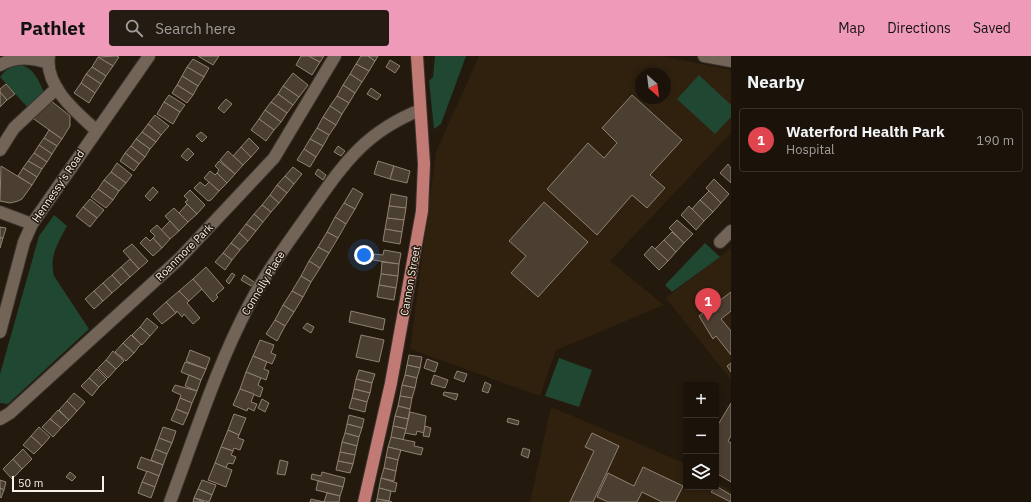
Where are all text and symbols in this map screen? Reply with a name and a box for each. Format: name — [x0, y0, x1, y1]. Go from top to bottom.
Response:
search box — [109, 10, 389, 46]
text: Pathlet — [20, 16, 85, 40]
icon: search — [123, 17, 145, 39]
text: Search here — [155, 19, 236, 38]
text: Map — [838, 19, 865, 37]
text: Directions — [887, 19, 951, 37]
text: Saved — [973, 19, 1011, 37]
north arrow — [635, 68, 671, 104]
text: Nearby — [747, 71, 805, 93]
text: Waterford Health Park — [786, 122, 945, 141]
text: 1 — [757, 132, 765, 149]
text: 190 m — [976, 132, 1014, 149]
text: Hospital — [786, 141, 835, 158]
street label: Hennessy's Road — [29, 147, 87, 225]
street label: Roanmore Park — [152, 220, 216, 284]
your location — [354, 245, 374, 265]
street label: Cannon Street — [397, 245, 423, 317]
street label: Connolly Place — [238, 248, 288, 318]
pin: 1 — [695, 288, 721, 321]
map controls — [683, 382, 719, 490]
button: + — [683, 382, 719, 418]
button: − — [683, 418, 719, 454]
button: layers — [683, 454, 719, 490]
scale bar — [12, 474, 104, 493]
text: 50 m — [18, 476, 43, 490]

